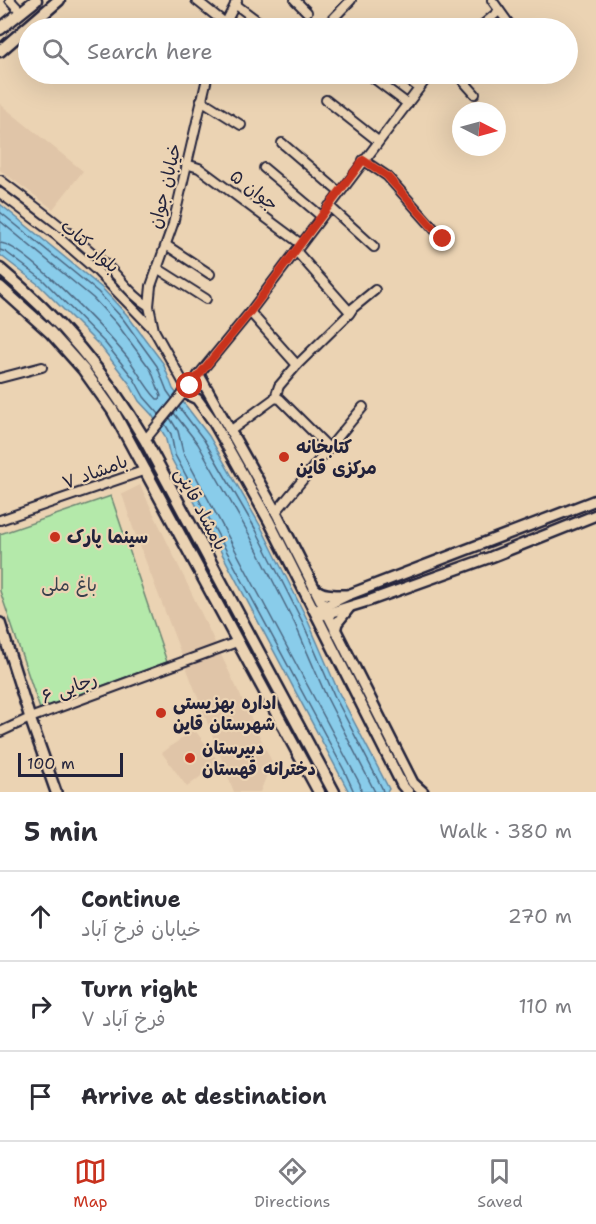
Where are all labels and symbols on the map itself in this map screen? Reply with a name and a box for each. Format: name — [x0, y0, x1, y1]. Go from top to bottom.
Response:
north arrow — [452, 102, 506, 156]
street label: خیابان جوان — [143, 141, 187, 231]
street label: جوان ۵ — [225, 164, 283, 216]
street label: بلوار کتاب — [56, 214, 124, 278]
route end — [429, 225, 455, 251]
route start — [176, 372, 202, 398]
place label: کتابخانه مرکزی قاین — [296, 435, 377, 480]
street label: بامشاد ۷ — [59, 449, 131, 495]
marker: کتابخانه مرکزی قاین — [277, 450, 291, 464]
street label: بامشاد قاینی — [169, 463, 233, 555]
place label: سینما پارک — [67, 525, 148, 549]
marker: سینما پارک — [48, 530, 62, 544]
park label: باغ ملی — [41, 573, 97, 597]
street label: رجایی ۶ — [38, 667, 100, 709]
place label: اداره بهزیستی شهرستان قاین — [173, 691, 276, 736]
marker: اداره بهزیستی شهرستان قاین — [154, 706, 168, 720]
place label: دبیرستان دخترانه قهستان — [202, 736, 316, 781]
scale bar — [18, 750, 123, 778]
marker: دبیرستان دخترانه قهستان — [183, 751, 197, 765]

